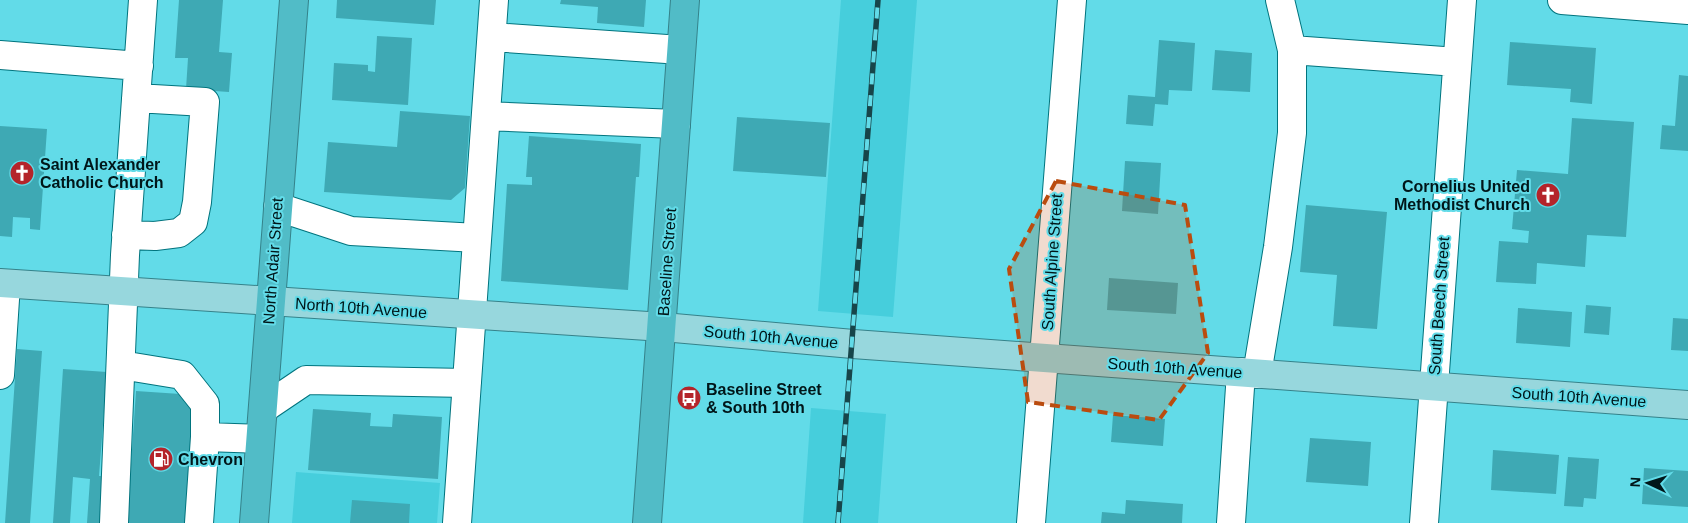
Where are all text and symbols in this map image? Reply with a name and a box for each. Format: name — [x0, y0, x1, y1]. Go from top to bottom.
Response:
place label: Saint Alexander Catholic Church — [40, 156, 164, 191]
church icon: Saint Alexander Catholic Church — [9, 160, 35, 186]
place label: Cornelius United Methodist Church — [1394, 178, 1530, 213]
church icon: Cornelius United Methodist Church — [1535, 182, 1561, 208]
street label: South Alpine Street — [1039, 193, 1065, 331]
street label: North Adair Street — [260, 196, 286, 325]
street label: Baseline Street — [655, 207, 679, 317]
street label: South Beech Street — [1426, 236, 1452, 376]
street label: North 10th Avenue — [294, 295, 428, 321]
street label: South 10th Avenue — [703, 323, 839, 351]
street label: South 10th Avenue — [1107, 355, 1243, 381]
place label: Baseline Street & South 10th — [706, 381, 822, 416]
street label: South 10th Avenue — [1511, 384, 1647, 410]
bus stop icon: Baseline Street & South 10th — [676, 385, 702, 411]
fuel station icon: Chevron — [148, 446, 174, 472]
place label: Chevron — [178, 451, 243, 468]
north arrow — [1623, 458, 1673, 508]
text: N — [1627, 476, 1643, 488]

